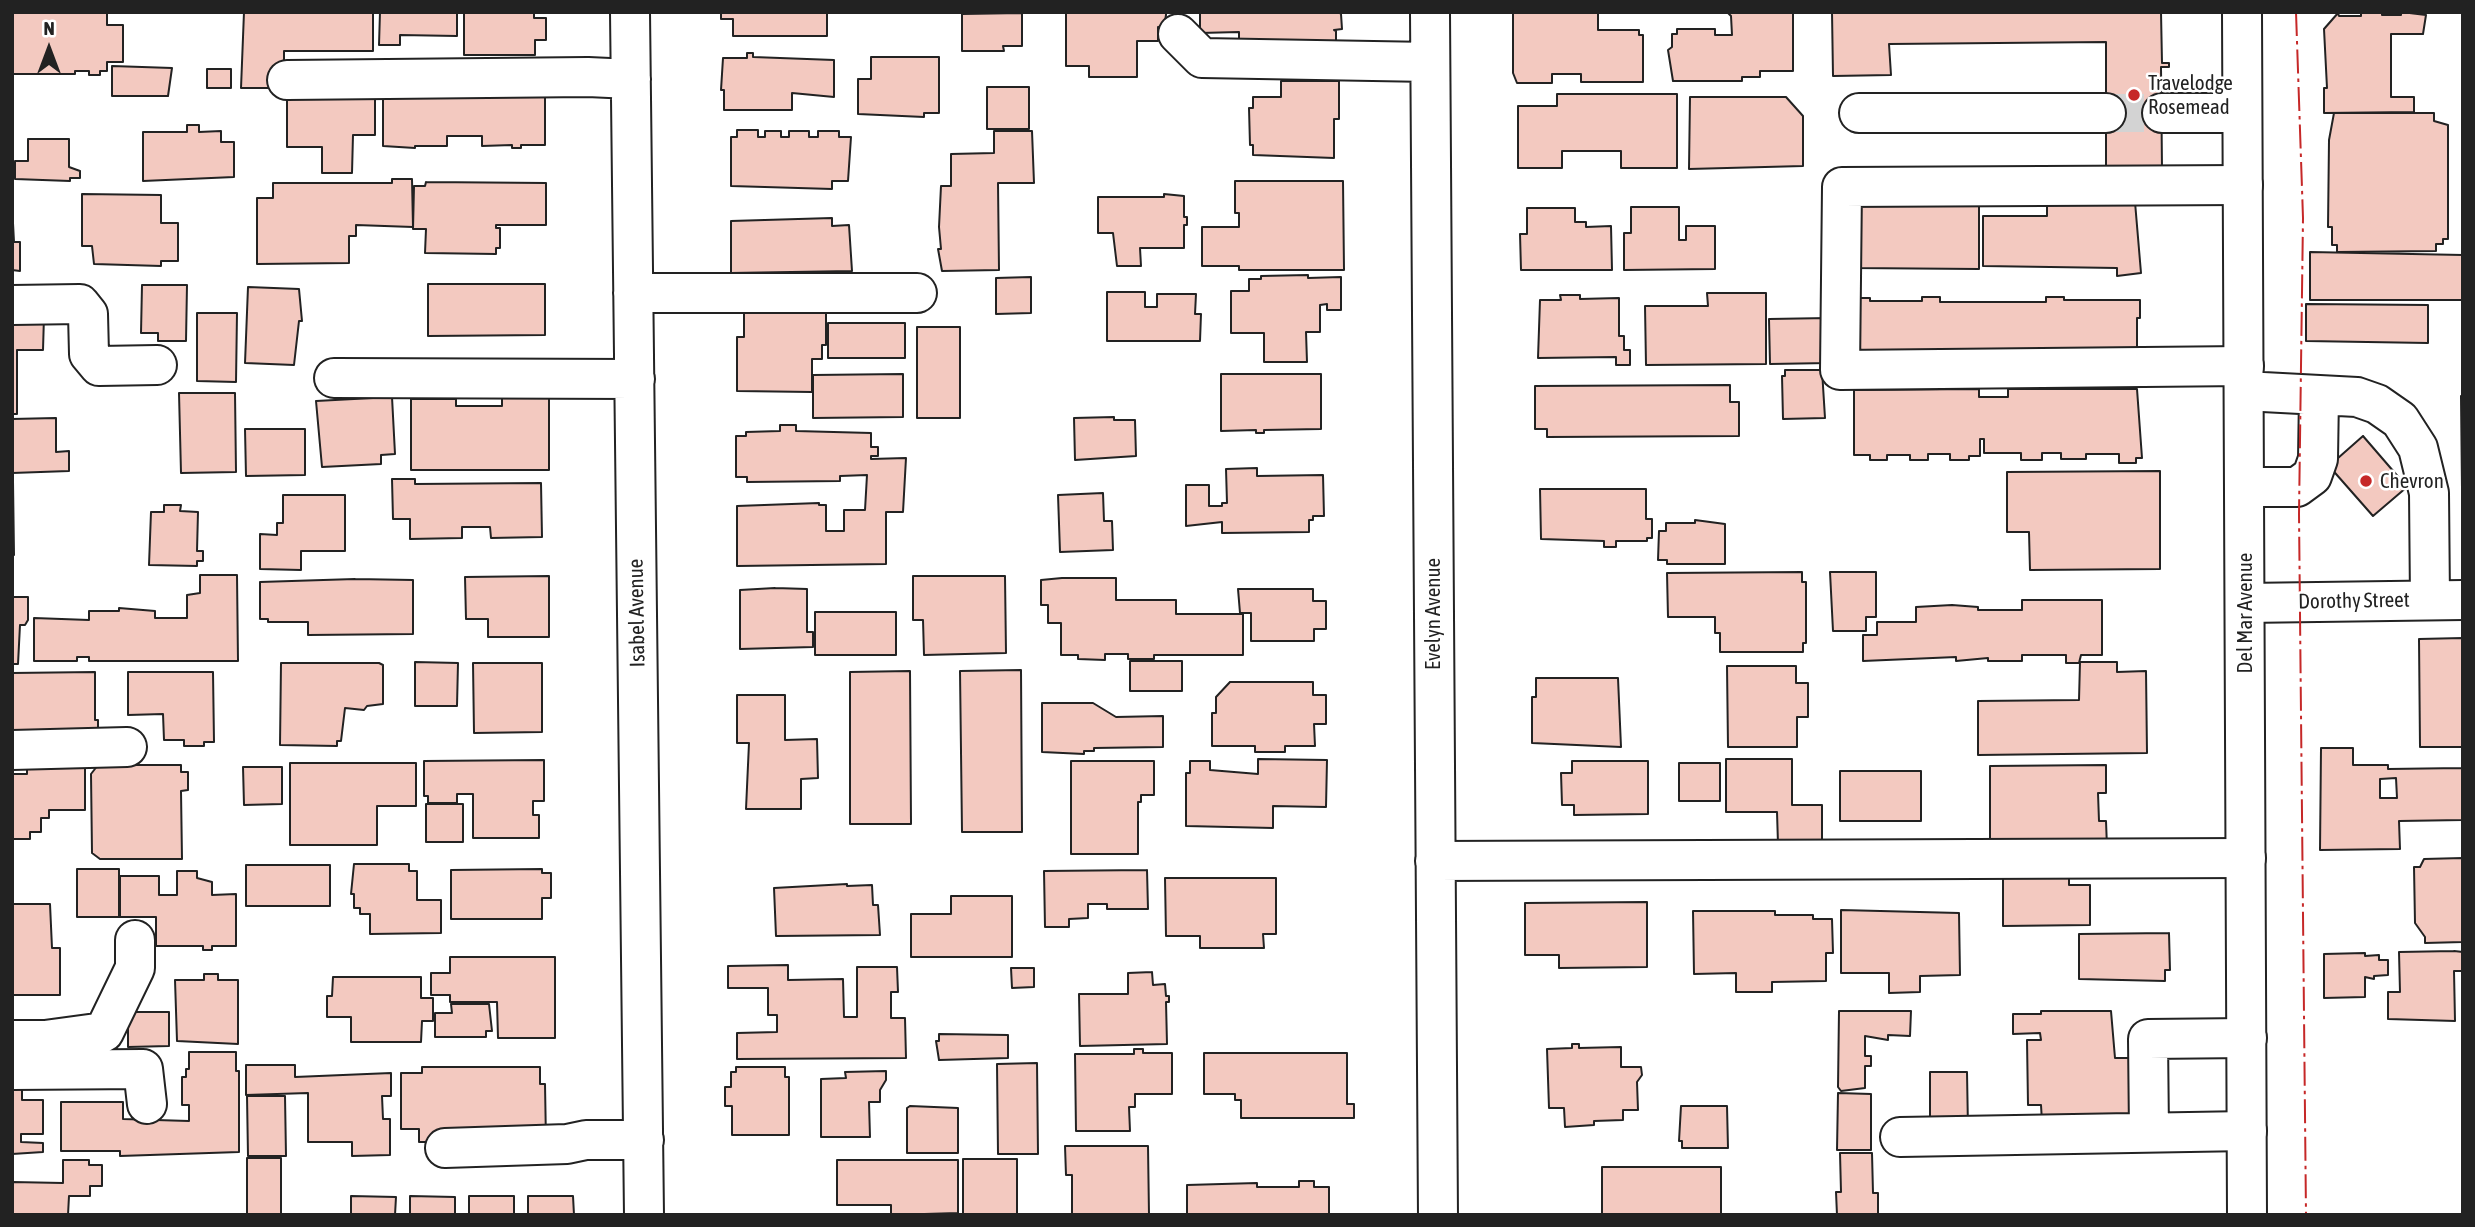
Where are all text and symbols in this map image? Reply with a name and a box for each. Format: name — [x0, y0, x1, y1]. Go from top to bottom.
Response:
north arrow — [14, 14, 84, 84]
text: N — [43, 17, 55, 39]
place label: Travelodge Rosemead — [2148, 70, 2233, 120]
marker: Travelodge Rosemead — [2126, 87, 2142, 103]
place label: Chevron — [2380, 468, 2444, 494]
marker: Chevron — [2358, 473, 2374, 489]
street label: Del Mar Avenue — [2232, 553, 2258, 673]
street label: Isabel Avenue — [623, 558, 651, 668]
street label: Evelyn Avenue — [1420, 558, 1446, 670]
street label: Dorothy Street — [2298, 587, 2410, 615]

